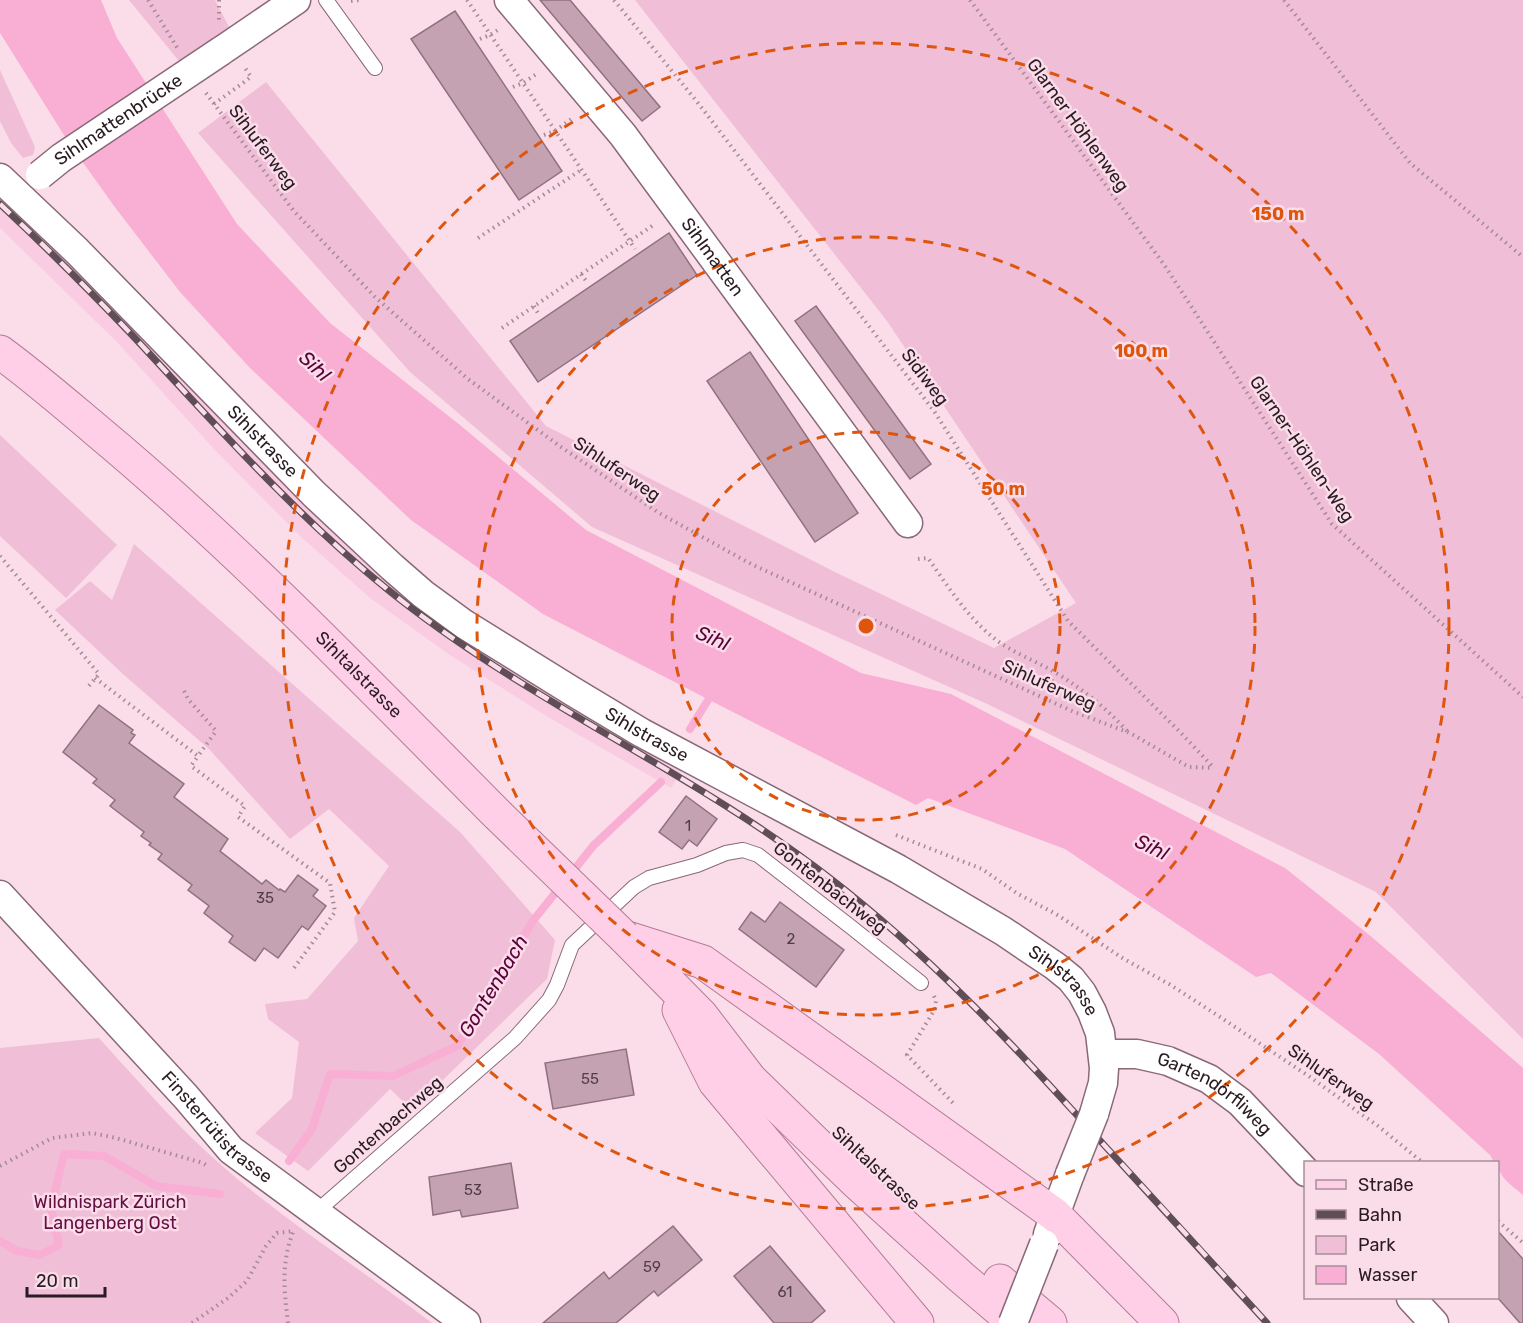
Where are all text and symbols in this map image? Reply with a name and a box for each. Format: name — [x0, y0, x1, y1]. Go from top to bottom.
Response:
street label: Glarner Höhlenweg — [1022, 54, 1134, 196]
street label: Sihlmattenbrücke — [50, 69, 186, 170]
street label: Sihluferweg — [224, 100, 302, 194]
text: 150 m — [1251, 203, 1305, 225]
street label: Sihlmatten — [677, 213, 749, 300]
text: 100 m — [1114, 340, 1168, 362]
street label: Sidiweg — [896, 344, 954, 410]
water label: Sihl — [294, 345, 337, 387]
street label: Glarner-Höhlen-Weg — [1245, 372, 1359, 526]
street label: Sihlstrasse — [223, 401, 303, 482]
street label: Sihluferweg — [569, 432, 665, 506]
text: 50 m — [981, 478, 1025, 500]
centre of rings — [856, 616, 876, 636]
water label: Sihl — [692, 620, 735, 656]
street label: Sihltalstrasse — [311, 627, 407, 723]
street label: Sihluferweg — [999, 655, 1099, 715]
street label: Sihlstrasse — [601, 702, 692, 767]
house number: 1 — [685, 817, 691, 835]
water label: Sihl — [1131, 829, 1174, 866]
street label: Gontenbachweg — [769, 837, 891, 939]
house number: 35 — [256, 889, 274, 907]
house number: 2 — [787, 930, 796, 948]
water label: Gontenbach — [453, 931, 533, 1041]
street label: Sihlstrasse — [1024, 940, 1103, 1020]
street label: Sihluferweg — [1284, 1039, 1378, 1115]
street label: Gartendörfliweg — [1155, 1048, 1276, 1140]
street label: Finsterrütistrasse — [157, 1067, 277, 1188]
house number: 55 — [581, 1070, 599, 1088]
street label: Gontenbachweg — [329, 1071, 447, 1179]
street label: Sihltalstrasse — [827, 1121, 925, 1215]
legend — [1304, 1161, 1499, 1299]
text: Straße — [1358, 1174, 1414, 1196]
house number: 53 — [464, 1181, 482, 1199]
park label: Wildnispark Zürich Langenberg Ost — [34, 1191, 186, 1234]
text: Bahn — [1358, 1204, 1402, 1226]
text: Park — [1358, 1234, 1396, 1256]
house number: 59 — [643, 1258, 661, 1276]
scale bar — [27, 1260, 105, 1298]
text: Wasser — [1358, 1264, 1417, 1286]
text: 20 m — [36, 1270, 78, 1292]
house number: 61 — [777, 1283, 793, 1301]

